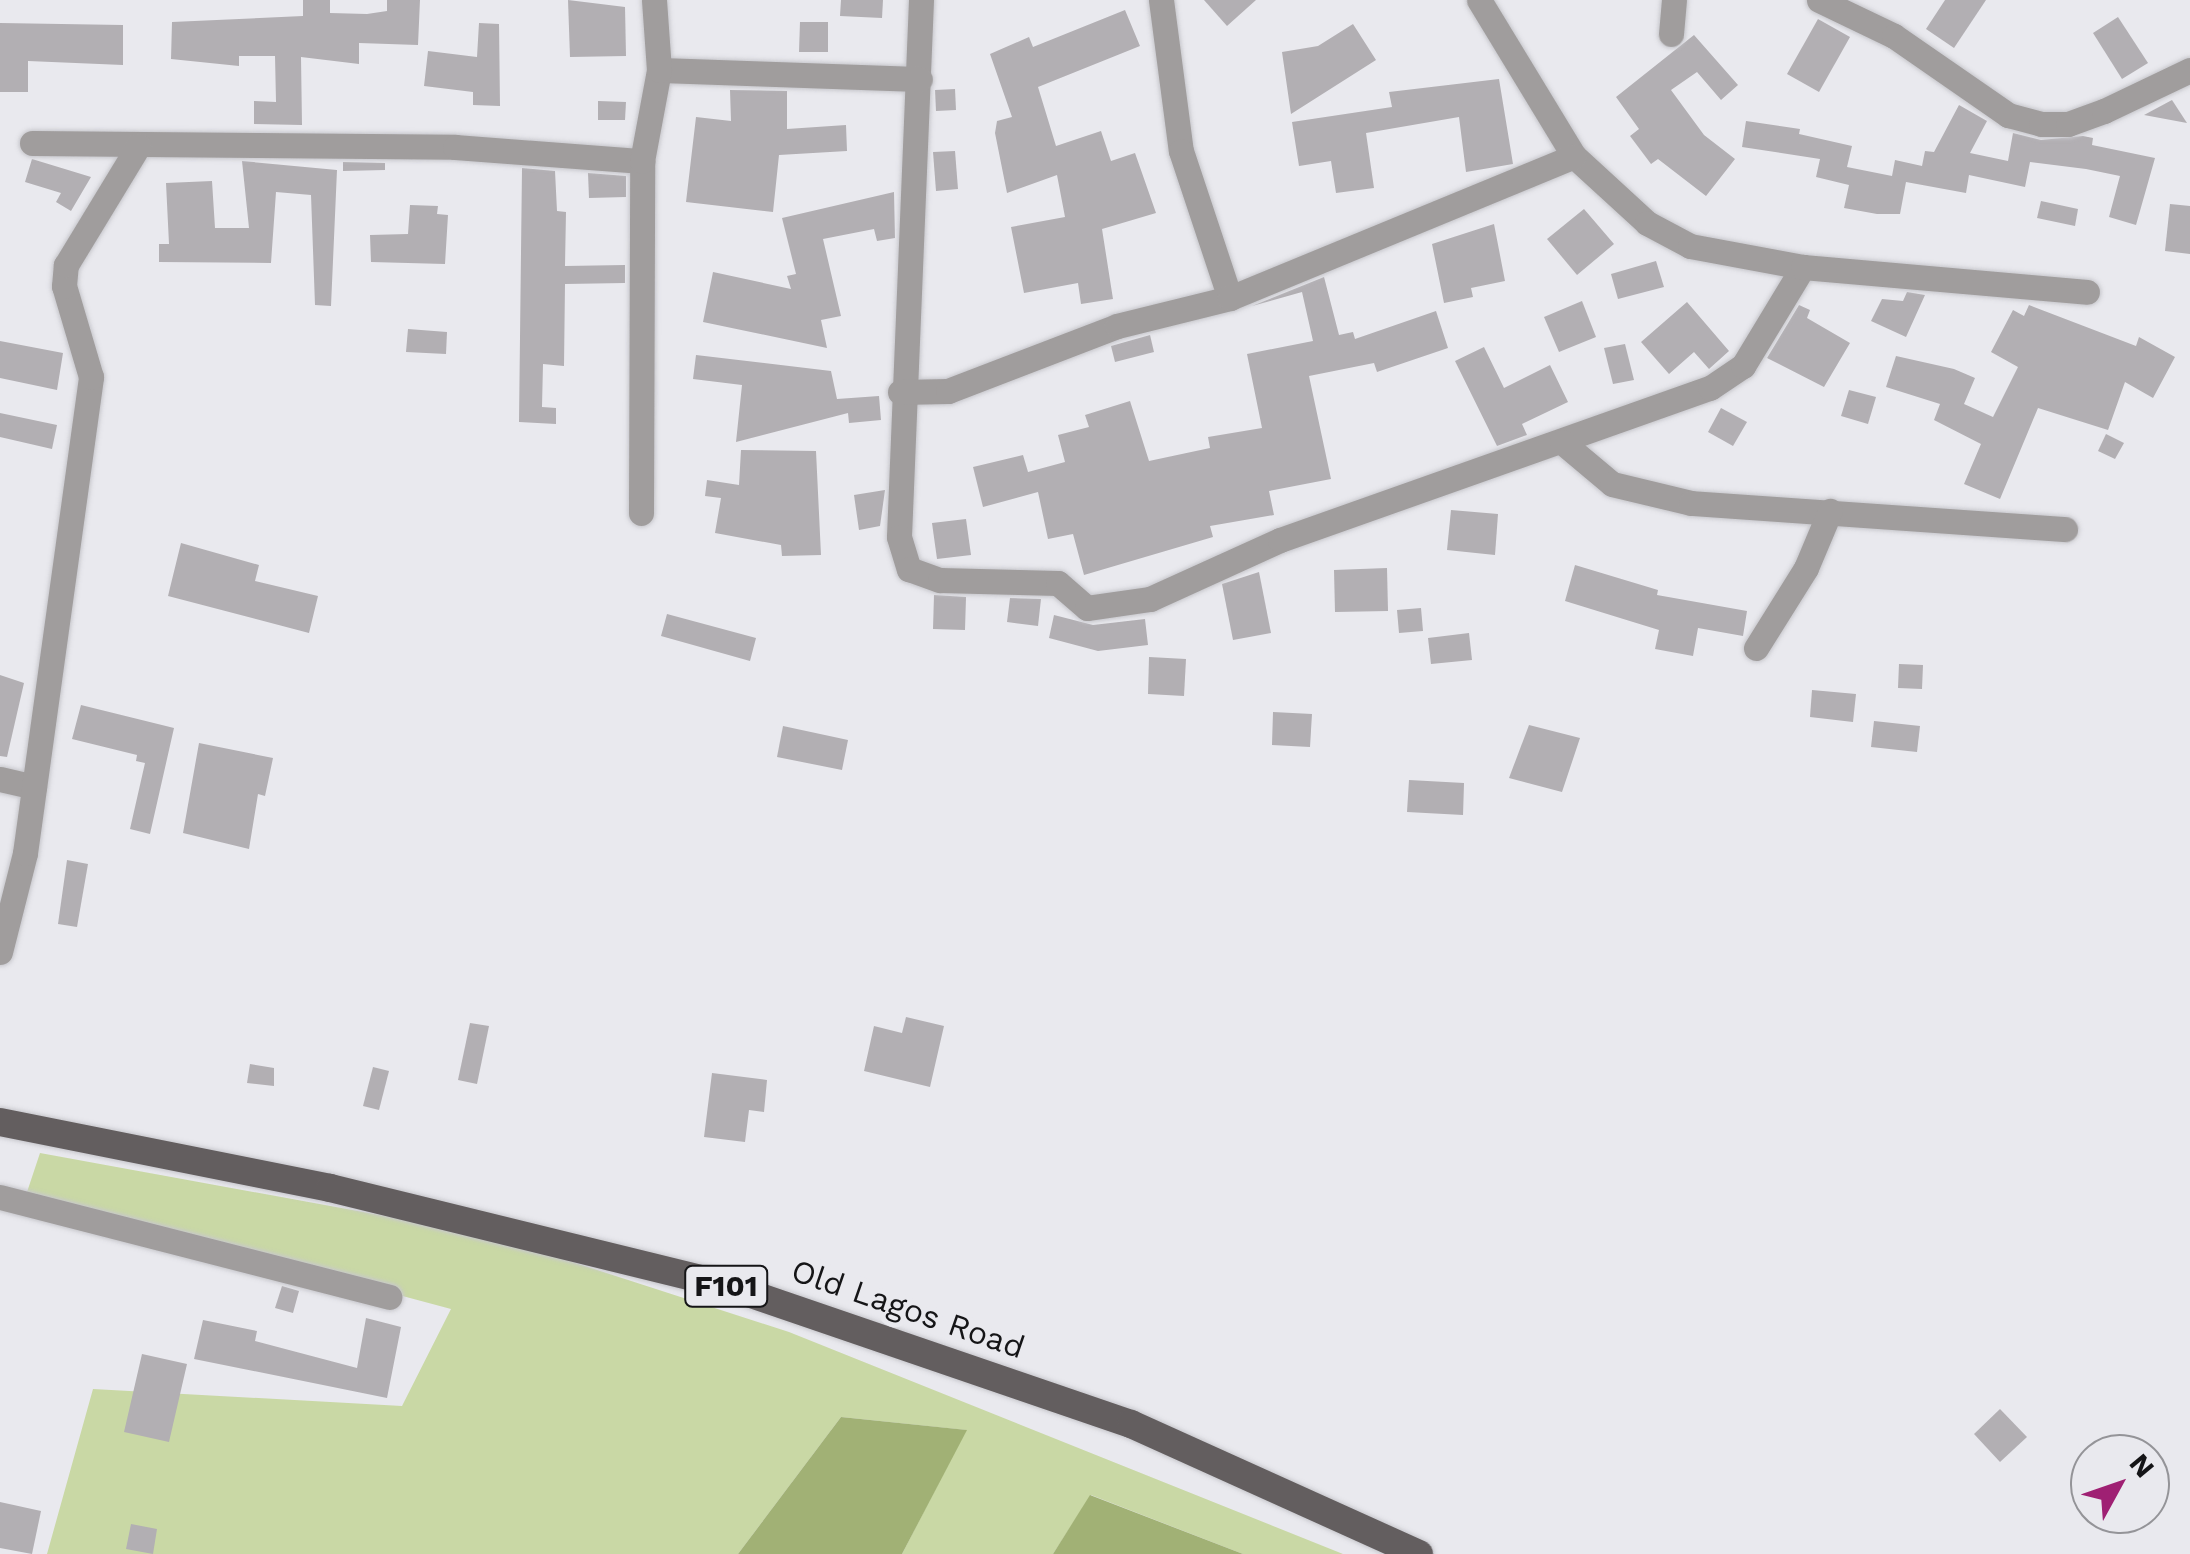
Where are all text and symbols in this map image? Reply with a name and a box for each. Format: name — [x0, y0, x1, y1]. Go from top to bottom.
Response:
street label: Old Lagos Road — [786, 1251, 1030, 1367]
road number: F101 — [684, 1261, 768, 1311]
north arrow — [2070, 1434, 2170, 1534]
text: N — [2123, 1447, 2161, 1484]

